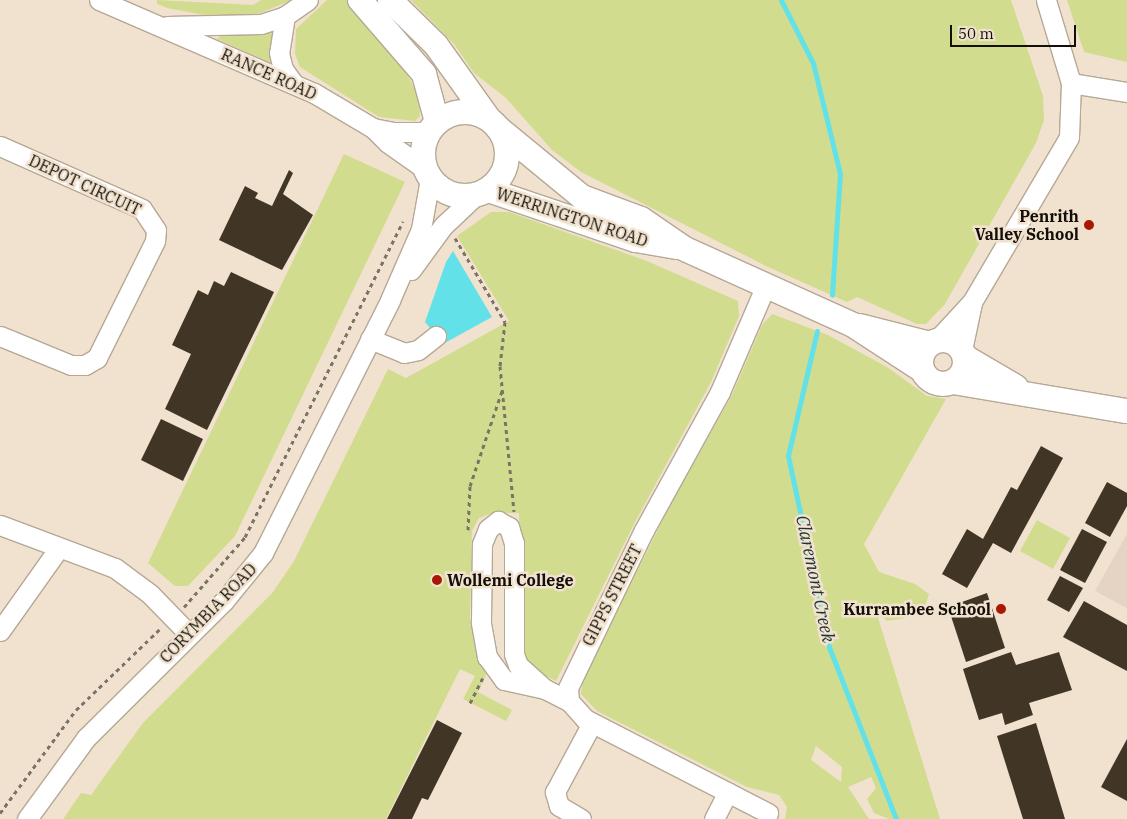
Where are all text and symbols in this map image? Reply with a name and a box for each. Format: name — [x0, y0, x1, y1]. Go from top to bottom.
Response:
scale bar — [952, 15, 1078, 47]
text: 50 m — [958, 24, 994, 43]
street label: RANCE ROAD — [218, 44, 320, 104]
street label: DEPOT CIRCUIT — [26, 151, 144, 219]
street label: WERRINGTON ROAD — [494, 183, 650, 251]
place label: Penrith Valley School — [975, 206, 1079, 244]
marker: Penrith Valley School — [1083, 219, 1095, 231]
water label: Claremont Creek — [791, 513, 839, 645]
street label: GIPPS STREET — [578, 541, 646, 649]
street label: CORYMBIA ROAD — [156, 559, 260, 667]
place label: Wollemi College — [447, 570, 573, 590]
marker: Wollemi College — [431, 574, 443, 586]
place label: Kurrambee School — [843, 599, 991, 619]
marker: Kurrambee School — [995, 603, 1007, 615]

